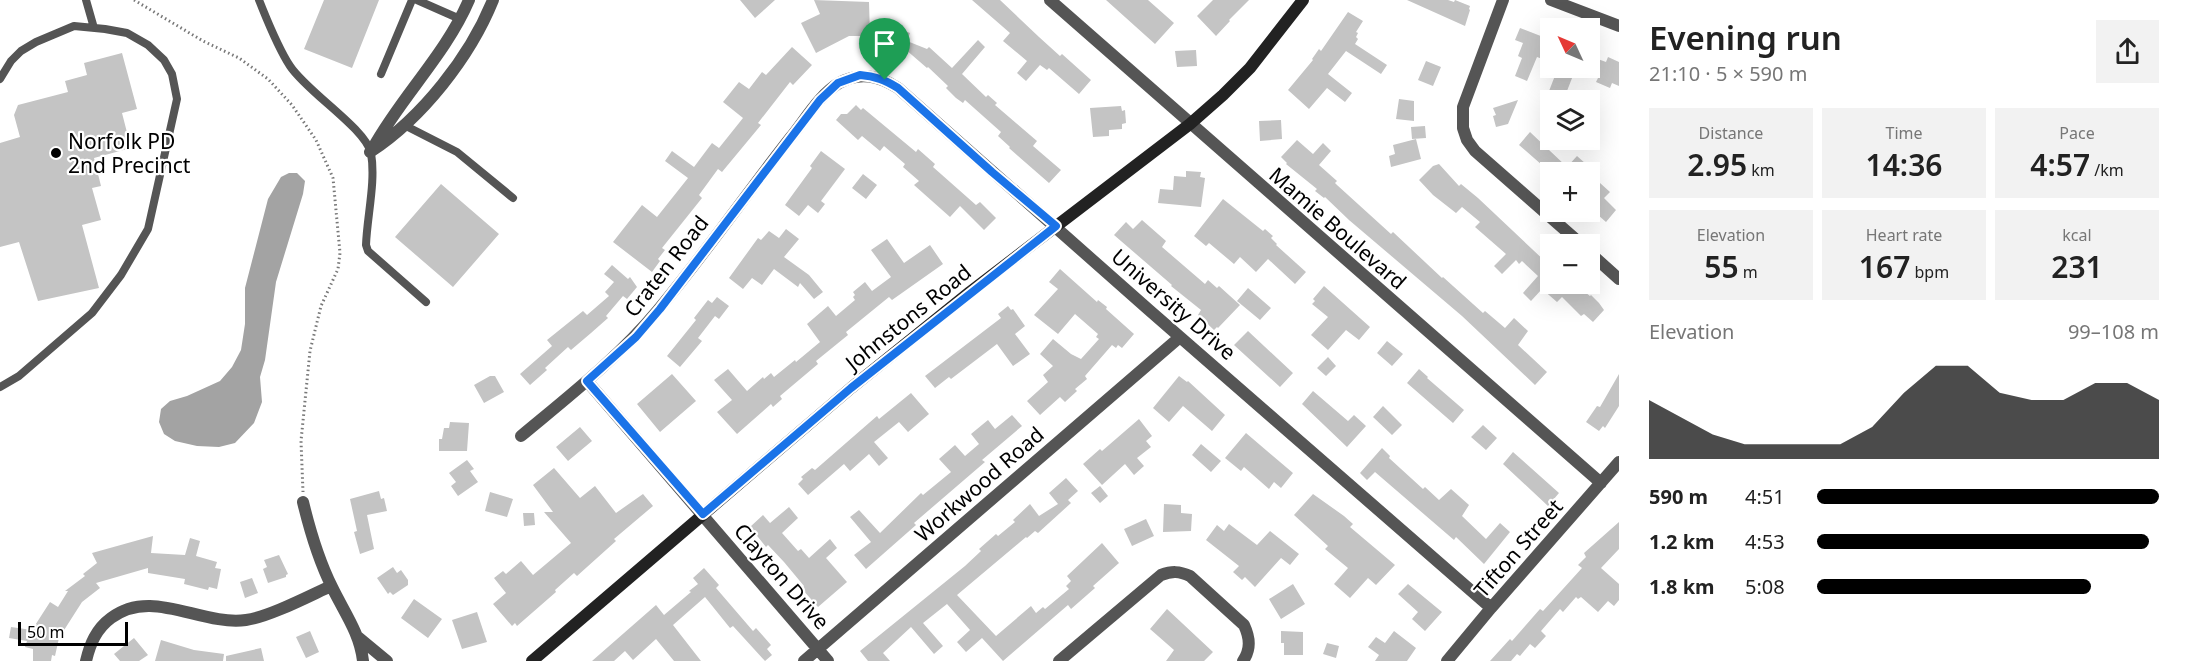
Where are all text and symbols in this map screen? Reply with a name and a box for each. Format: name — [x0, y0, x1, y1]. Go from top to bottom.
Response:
text: Evening run — [1649, 15, 1842, 60]
pin — [859, 18, 910, 80]
north arrow — [1540, 18, 1600, 78]
map controls — [1540, 18, 1600, 294]
button: share — [2096, 20, 2159, 83]
icon: arrive — [868, 27, 901, 60]
text: 21:10 · 5 × 590 m — [1649, 60, 1807, 87]
button: layers — [1540, 90, 1600, 150]
text: Distance — [1699, 122, 1763, 144]
text: Time — [1885, 122, 1923, 144]
text: Pace — [2059, 122, 2095, 144]
place label: Norfolk PD 2nd Precinct — [68, 127, 191, 179]
text: 2.95 — [1687, 144, 1747, 185]
text: 14:36 — [1866, 144, 1942, 185]
text: 4:57 — [2030, 144, 2090, 185]
marker: Norfolk PD 2nd Precinct — [49, 146, 63, 160]
text: km — [1747, 159, 1775, 181]
text: /km — [2090, 159, 2124, 181]
street label: Mamie Boulevard — [1264, 161, 1412, 295]
button: + — [1540, 162, 1600, 222]
street label: Craten Road — [618, 209, 714, 323]
text: Elevation — [1697, 224, 1765, 246]
text: Heart rate — [1866, 224, 1942, 246]
text: kcal — [2062, 224, 2092, 246]
button: − — [1540, 234, 1600, 294]
street label: University Drive — [1106, 242, 1242, 366]
text: 55 — [1704, 246, 1739, 287]
text: 167 — [1859, 246, 1910, 287]
text: 231 — [2051, 246, 2103, 287]
street label: Johnstons Road — [838, 258, 977, 378]
text: m — [1739, 261, 1758, 283]
text: bpm — [1910, 261, 1949, 283]
text: Elevation — [1649, 318, 1734, 345]
text: 99–108 m — [2068, 318, 2159, 345]
street label: Workwood Road — [909, 420, 1049, 548]
text: 590 m — [1649, 483, 1708, 510]
text: 4:51 — [1745, 483, 1785, 510]
street label: Tifton Street — [1468, 493, 1569, 603]
street label: Clayton Drive — [728, 517, 836, 635]
text: 1.2 km — [1649, 528, 1715, 555]
text: 4:53 — [1745, 528, 1785, 555]
text: 1.8 km — [1649, 573, 1715, 600]
text: 5:08 — [1745, 573, 1785, 600]
scale bar — [18, 619, 128, 646]
text: 50 m — [27, 621, 64, 643]

